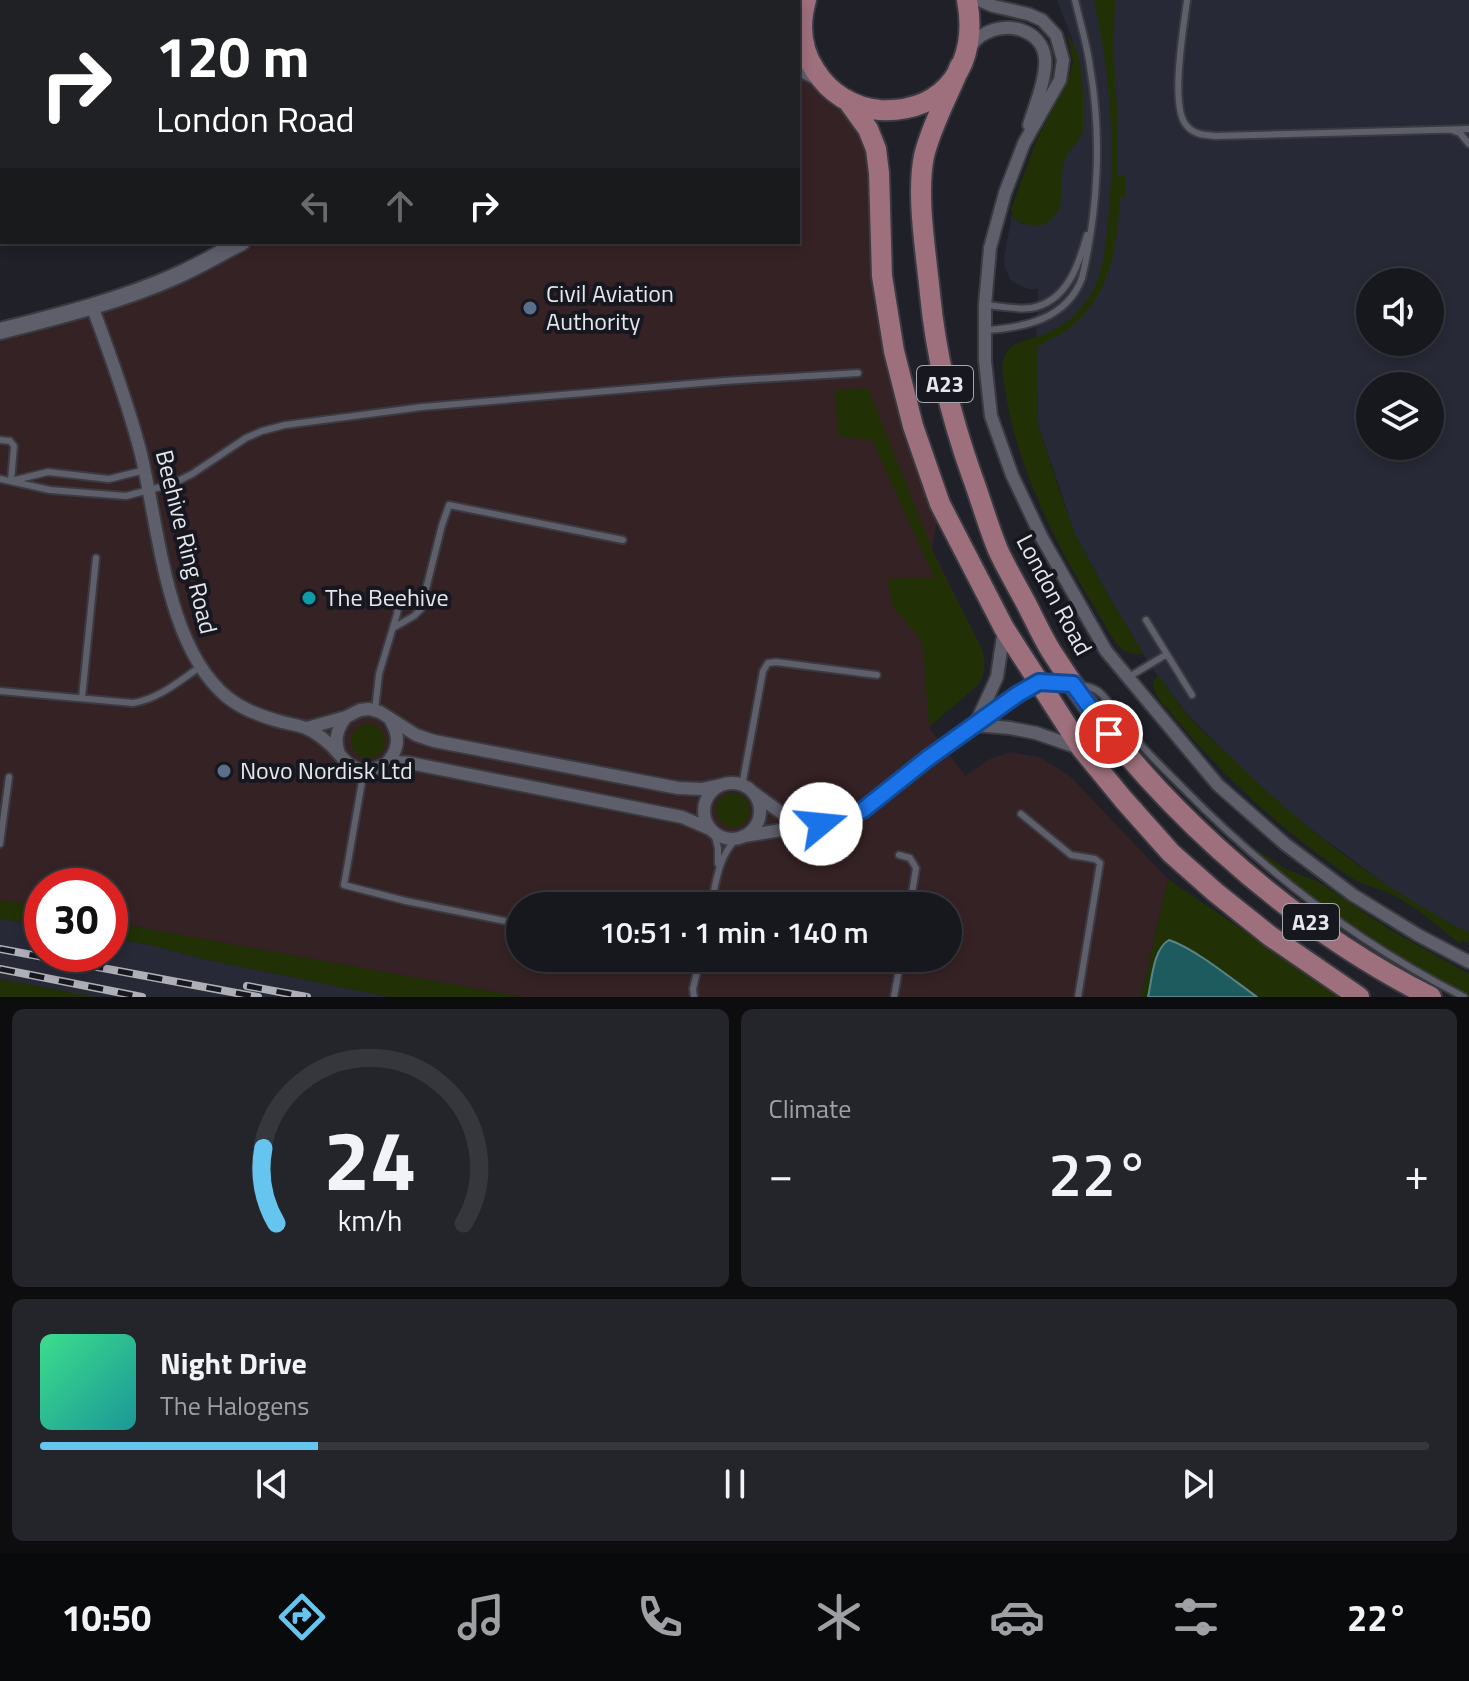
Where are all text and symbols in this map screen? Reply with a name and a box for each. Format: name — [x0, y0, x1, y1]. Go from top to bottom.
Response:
text: 120 m — [156, 14, 309, 99]
icon: right — [24, 32, 128, 136]
text: London Road — [156, 91, 355, 146]
icon: left — [294, 184, 338, 228]
icon: ahead — [378, 184, 422, 228]
icon: right — [462, 184, 506, 228]
map controls — [1356, 268, 1444, 460]
button: sound — [1356, 268, 1444, 356]
place label: Civil Aviation Authority — [546, 275, 674, 339]
marker: Civil Aviation Authority — [521, 299, 539, 317]
road number: A23 — [917, 366, 973, 402]
button: layers — [1356, 372, 1444, 460]
street label: Beehive Ring Road — [147, 446, 227, 638]
street label: London Road — [1008, 528, 1102, 661]
place label: The Beehive — [325, 579, 449, 615]
marker: The Beehive — [300, 589, 318, 607]
pin — [1075, 700, 1143, 768]
icon: arrive — [1087, 712, 1131, 756]
place label: Novo Nordisk Ltd — [240, 752, 413, 788]
marker: Novo Nordisk Ltd — [215, 762, 233, 780]
position arrow — [779, 782, 863, 866]
speed limit sign: 30 — [24, 868, 128, 972]
road number: A23 — [1283, 904, 1339, 940]
text: 10:51 · 1 min · 140 m — [599, 909, 869, 955]
text: Climate — [769, 1089, 851, 1128]
text: 24 — [324, 1096, 417, 1222]
text: 22° — [1048, 1128, 1149, 1219]
text: − — [769, 1140, 793, 1207]
text: + — [1404, 1140, 1429, 1207]
text: km/h — [338, 1199, 403, 1242]
text: Night Drive — [160, 1340, 307, 1386]
text: The Halogens — [160, 1386, 309, 1425]
icon: previous — [250, 1462, 294, 1506]
icon: pause — [713, 1462, 757, 1506]
icon: next — [1176, 1462, 1220, 1506]
icon: directions — [274, 1589, 330, 1645]
icon: music — [453, 1589, 509, 1645]
icon: phone — [632, 1589, 688, 1645]
icon: climate — [811, 1589, 867, 1645]
icon: car — [989, 1589, 1045, 1645]
icon: filters — [1168, 1589, 1224, 1645]
text: 10:50 — [61, 1590, 151, 1645]
text: 22° — [1347, 1590, 1408, 1645]

